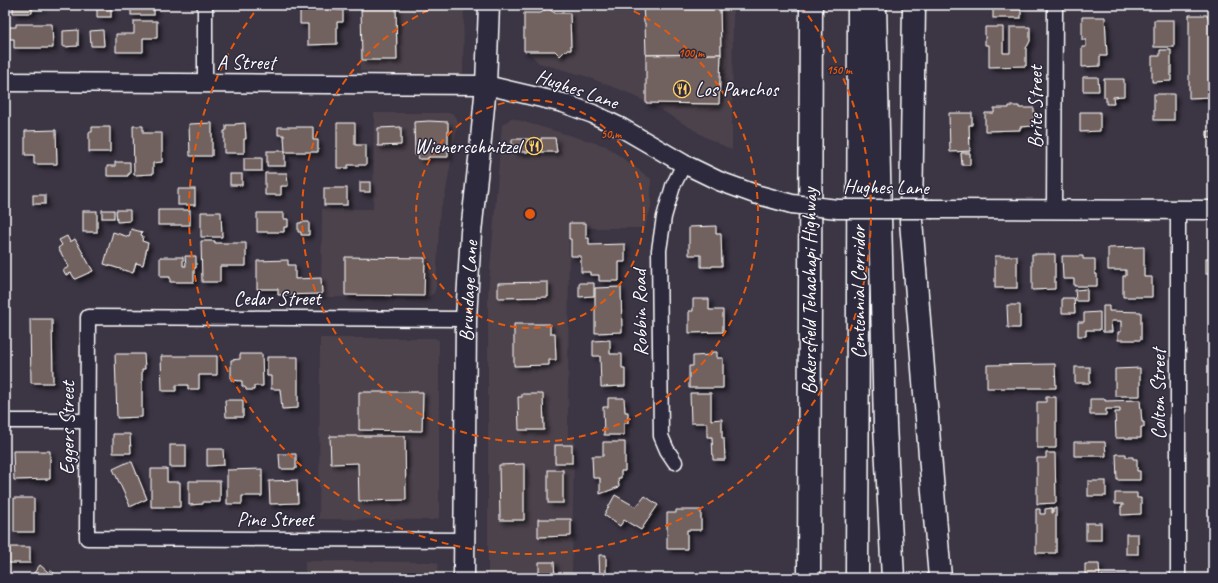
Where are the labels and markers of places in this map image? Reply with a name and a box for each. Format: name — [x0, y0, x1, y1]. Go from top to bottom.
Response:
place label: Los Panchos — [695, 77, 780, 102]
restaurant icon: Los Panchos — [672, 79, 692, 99]
place label: Wienerschnitzel — [415, 134, 525, 159]
restaurant icon: Wienerschnitzel — [524, 136, 544, 156]
centre of rings — [523, 207, 537, 221]

